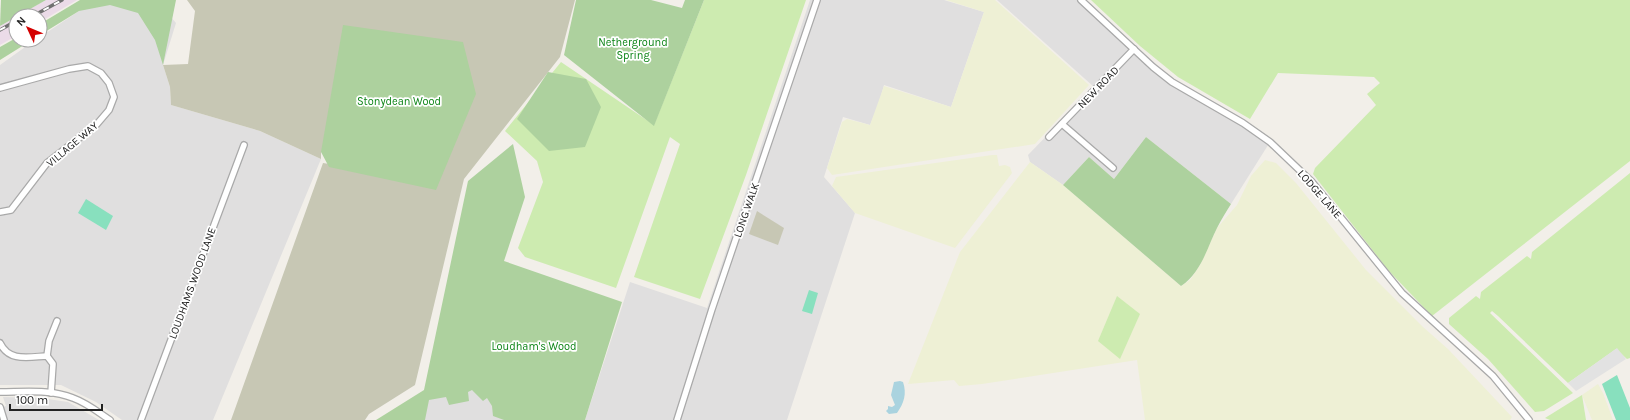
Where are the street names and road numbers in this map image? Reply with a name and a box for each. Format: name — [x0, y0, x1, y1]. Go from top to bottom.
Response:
street label: NEW ROAD — [1075, 64, 1122, 111]
street label: VILLAGE WAY — [44, 119, 101, 170]
street label: LODGE LANE — [1295, 167, 1344, 221]
street label: LONG WALK — [731, 181, 762, 239]
street label: LOUDHAMS WOOD LANE — [166, 225, 219, 341]

